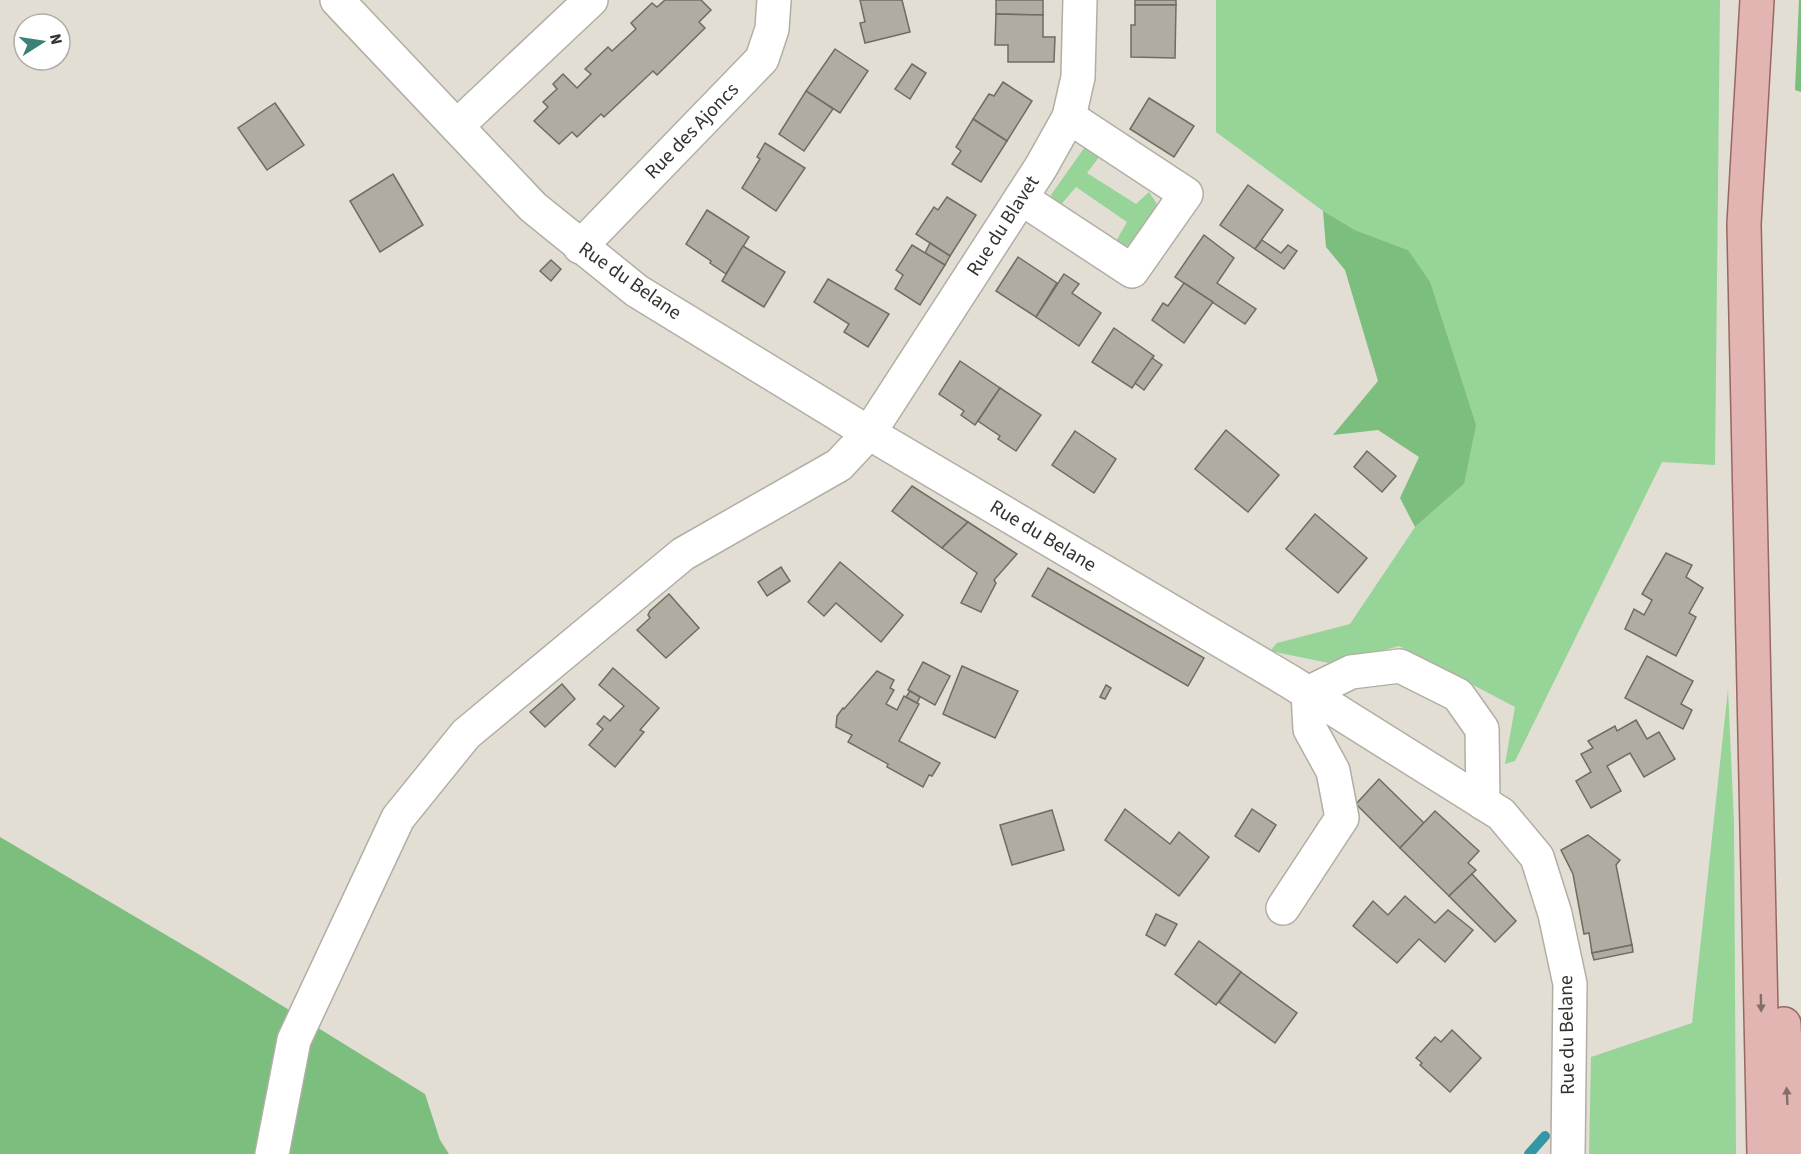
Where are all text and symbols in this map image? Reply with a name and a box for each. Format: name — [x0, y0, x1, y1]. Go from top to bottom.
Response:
north arrow — [12, 12, 72, 72]
text: N — [44, 32, 68, 47]
street label: Rue des Ajoncs — [639, 76, 745, 186]
street label: Rue du Blavet — [960, 170, 1046, 282]
street label: Rue du Belane — [573, 235, 687, 327]
street label: Rue du Belane — [984, 493, 1102, 579]
street label: Rue du Belane — [1552, 975, 1582, 1095]
one-way arrow — [1756, 993, 1766, 1012]
one-way arrow — [1783, 1086, 1792, 1105]

